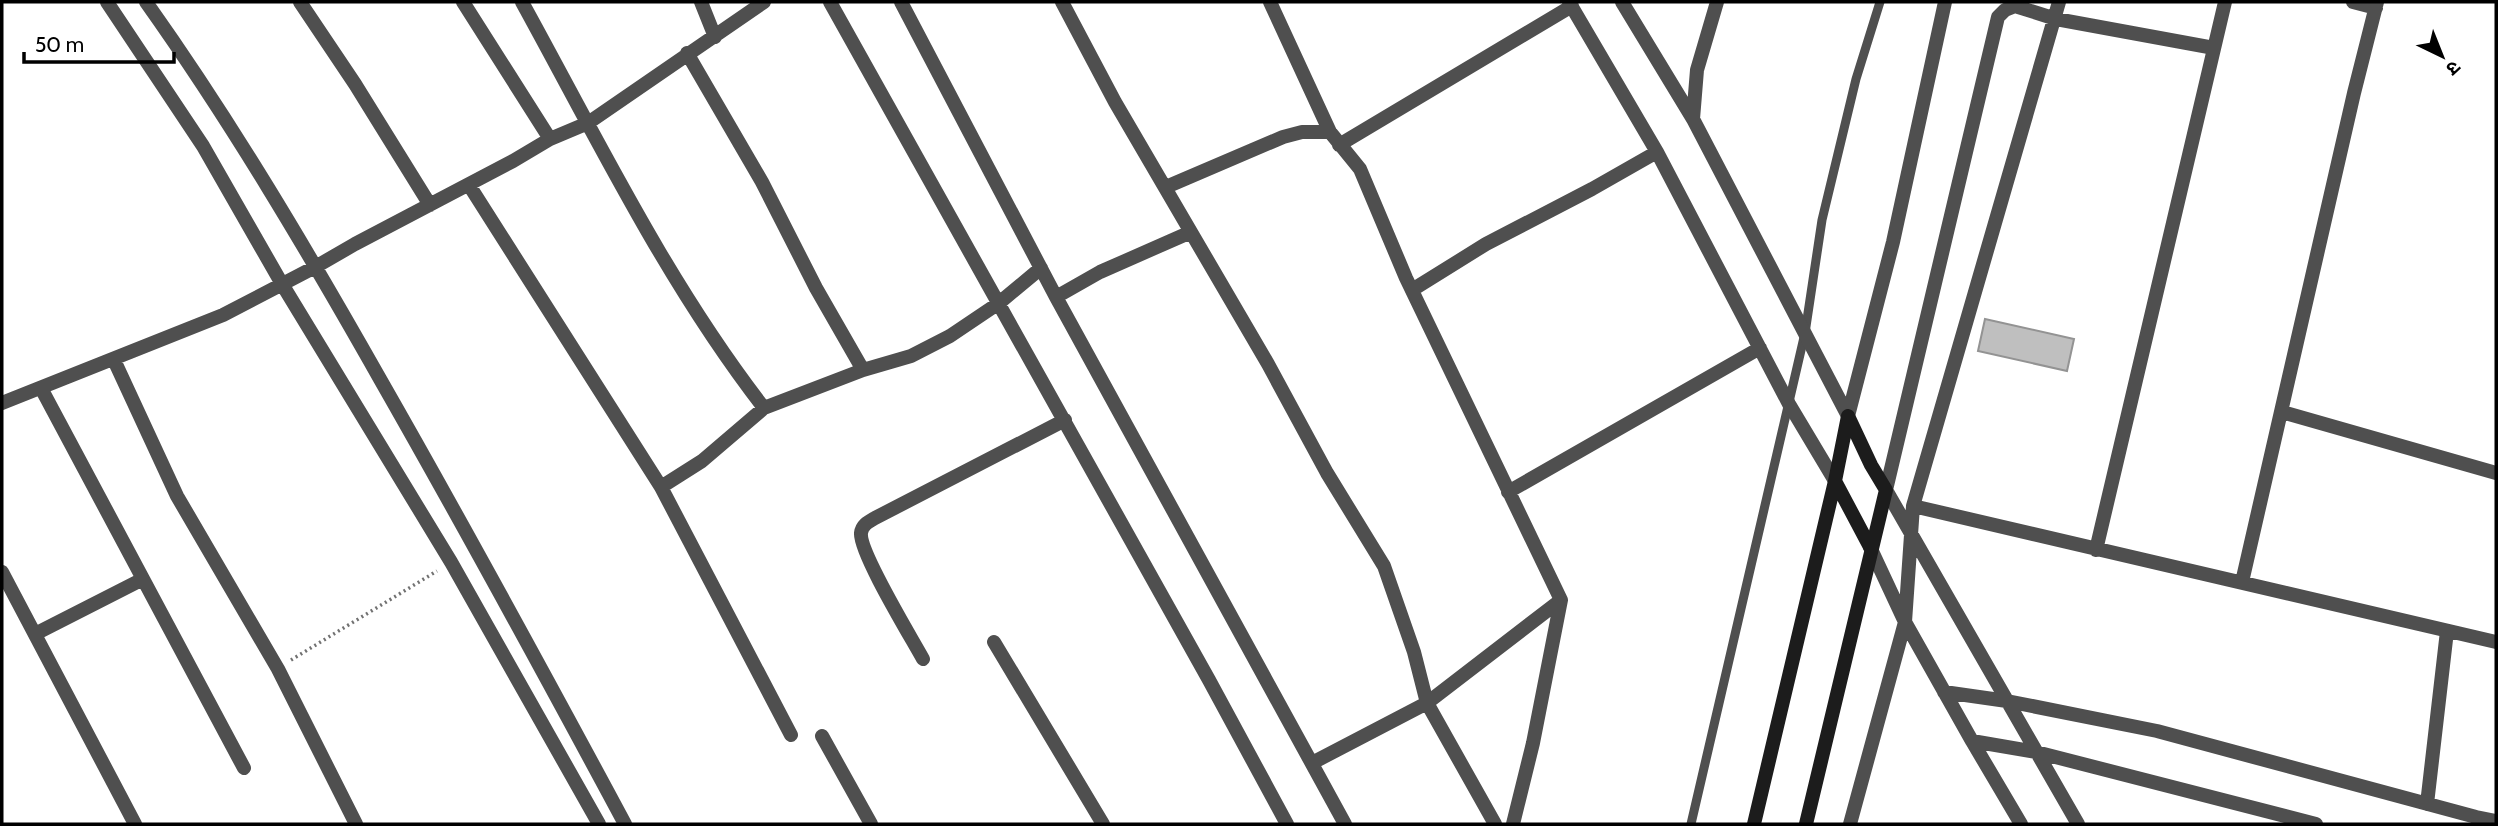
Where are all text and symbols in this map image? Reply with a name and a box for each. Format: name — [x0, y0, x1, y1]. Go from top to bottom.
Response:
scale bar — [24, 21, 175, 65]
north arrow — [2407, 21, 2477, 91]
text: 50 m — [35, 32, 84, 57]
text: उ — [2441, 56, 2465, 81]

